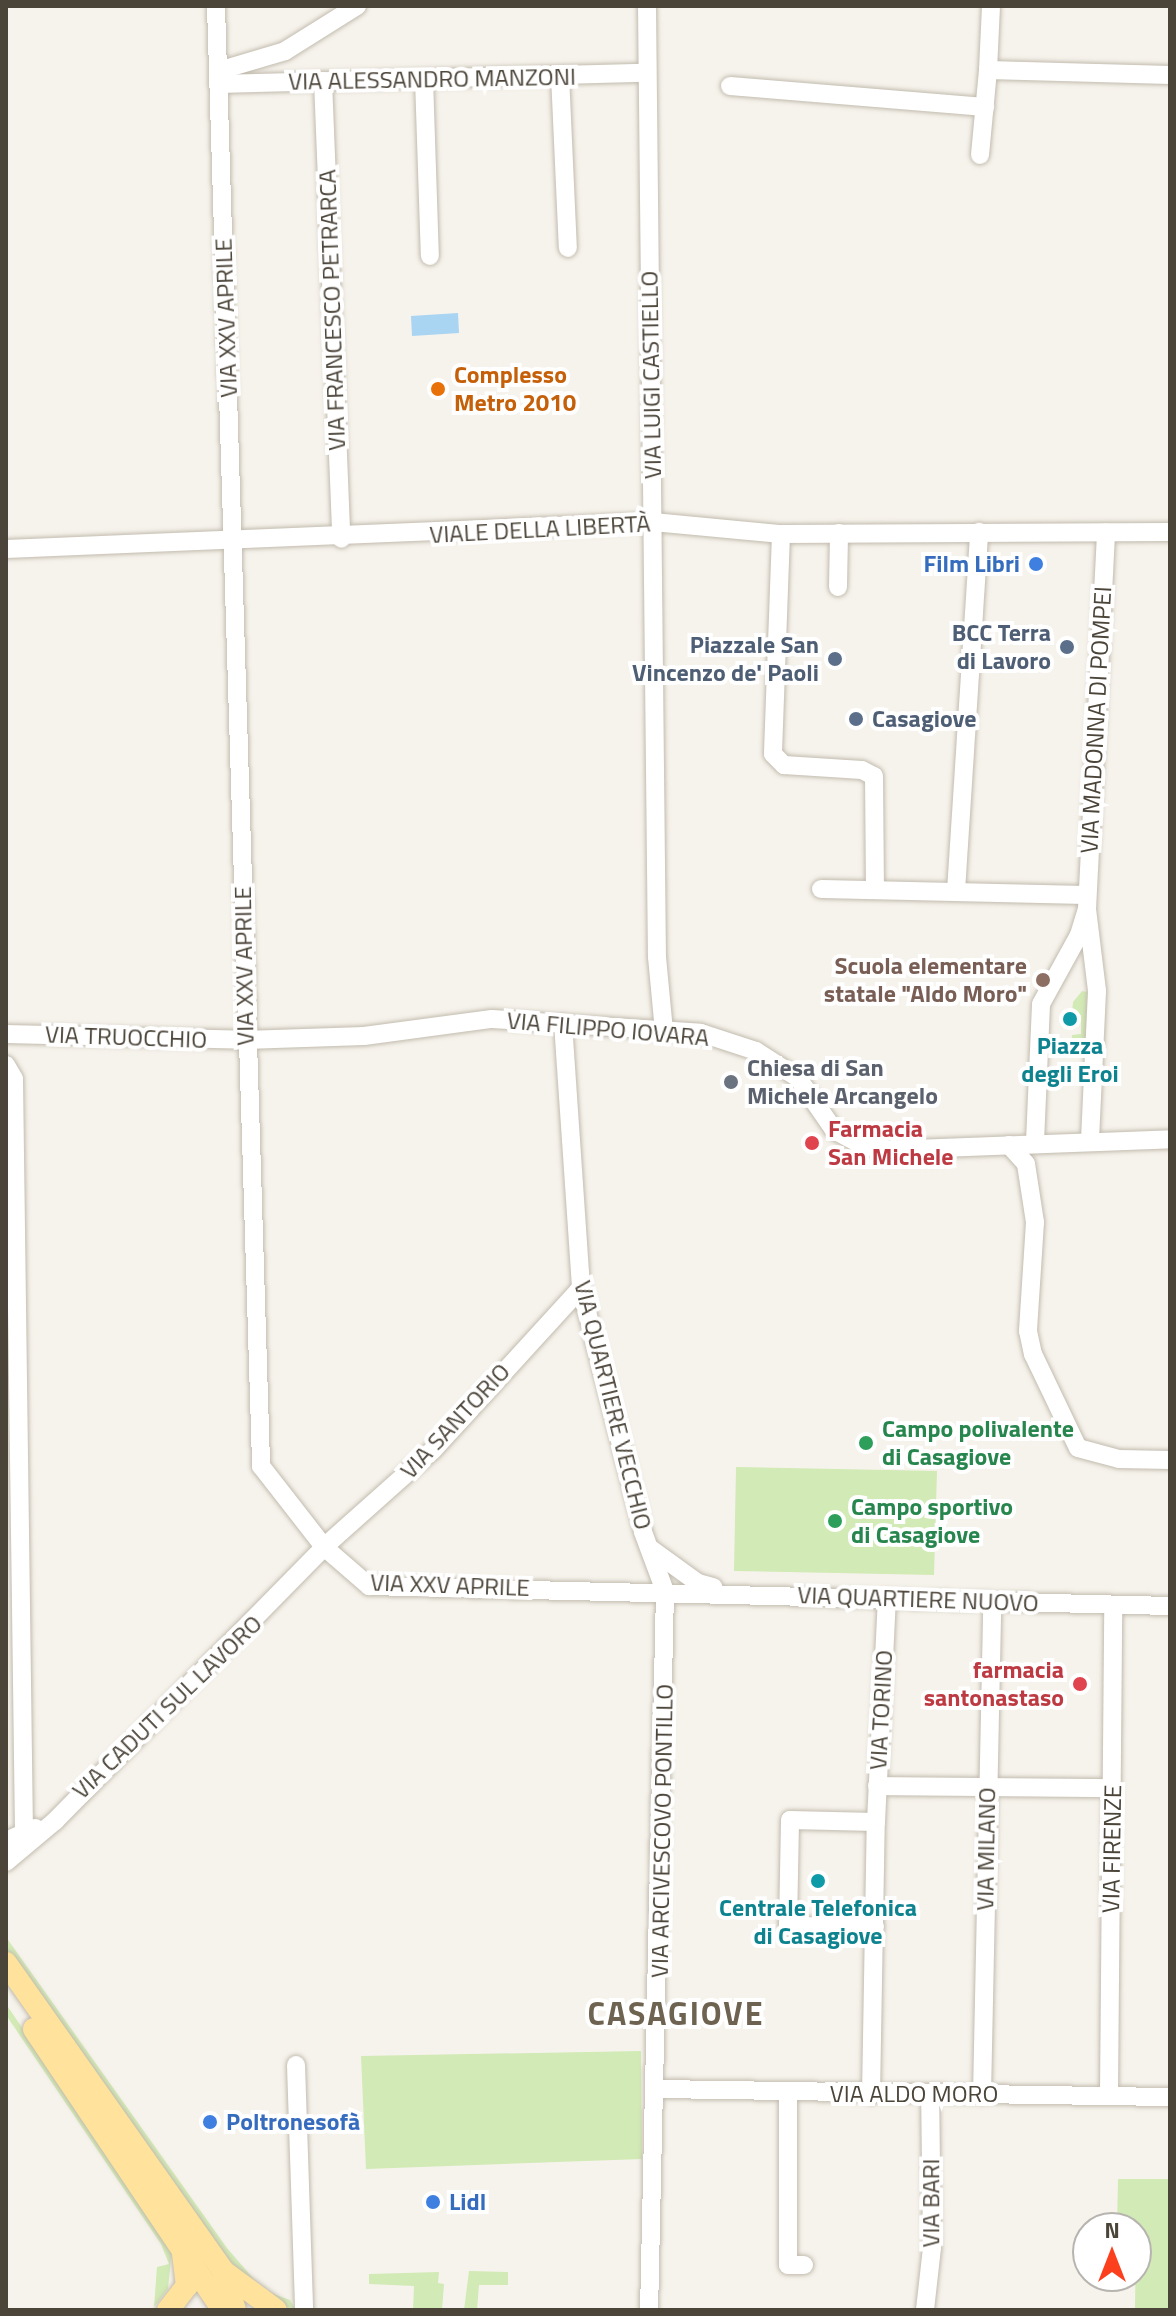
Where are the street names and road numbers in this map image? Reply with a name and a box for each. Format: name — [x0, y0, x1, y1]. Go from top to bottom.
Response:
street label: VIA ALESSANDRO MANZONI — [288, 62, 576, 96]
street label: VIA FRANCESCO PETRARCA — [313, 169, 351, 451]
street label: VIA XXV APRILE — [209, 238, 243, 398]
street label: VIA LUIGI CASTIELLO — [635, 271, 667, 479]
street label: VIALE DELLA LIBERTÀ — [429, 509, 651, 549]
street label: VIA MADONNA DI POMPEI — [1075, 586, 1117, 854]
street label: VIA XXV APRILE — [228, 886, 260, 1046]
street label: VIA FILIPPO IOVARA — [506, 1006, 710, 1052]
street label: VIA TRUOCCHIO — [45, 1020, 207, 1054]
street label: VIA QUARTIERE VECCHIO — [568, 1278, 658, 1532]
street label: VIA SANTORIO — [394, 1357, 516, 1485]
street label: VIA XXV APRILE — [370, 1568, 530, 1602]
street label: VIA QUARTIERE NUOVO — [797, 1580, 1039, 1618]
street label: VIA CADUTI SUL LAVORO — [66, 1609, 268, 1805]
street label: VIA TORINO — [863, 1649, 899, 1771]
street label: VIA ARCIVESCOVO PONTILLO — [645, 1684, 679, 1978]
street label: VIA FIRENZE — [1096, 1785, 1128, 1913]
street label: VIA MILANO — [971, 1787, 1001, 1911]
street label: VIA ALDO MORO — [830, 2080, 998, 2108]
street label: VIA BARI — [917, 2159, 945, 2247]

